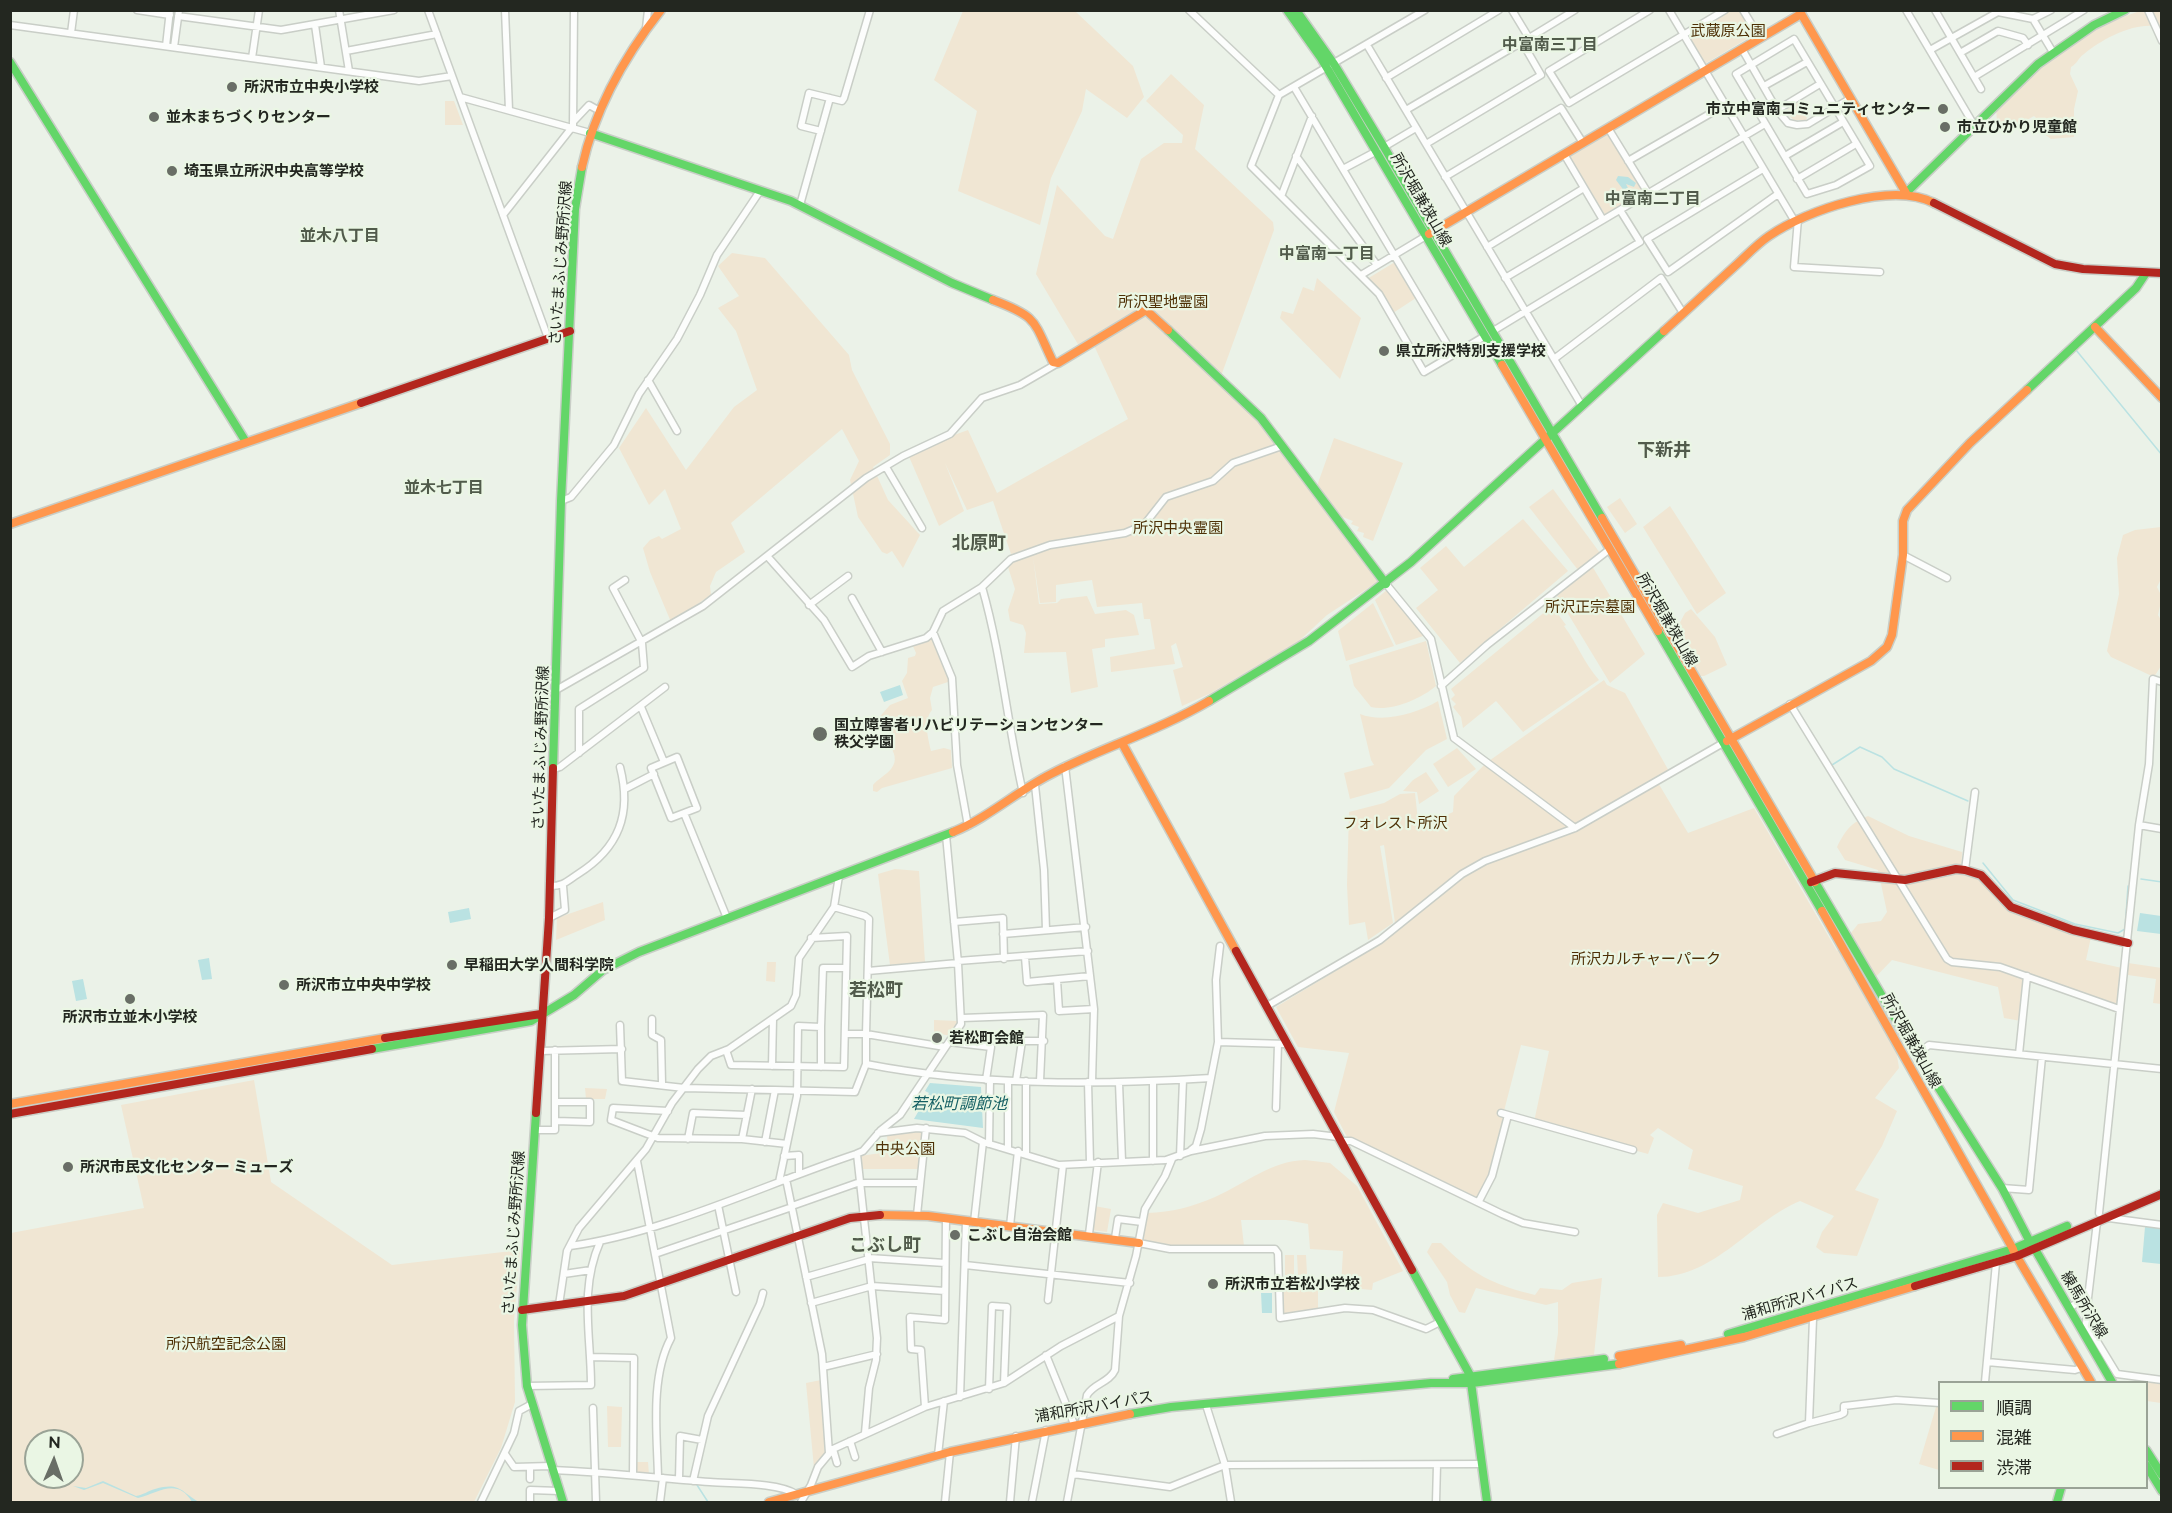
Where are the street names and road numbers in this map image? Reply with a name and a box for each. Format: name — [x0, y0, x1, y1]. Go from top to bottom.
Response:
street label: 所沢堀兼狭山線 — [1387, 150, 1455, 250]
street label: さいたまふじみ野所沢線 — [546, 180, 576, 346]
street label: 所沢堀兼狭山線 — [1633, 570, 1701, 670]
street label: さいたまふじみ野所沢線 — [529, 665, 553, 831]
street label: 所沢堀兼狭山線 — [1878, 991, 1944, 1091]
street label: さいたまふじみ野所沢線 — [499, 1150, 529, 1316]
street label: 練馬所沢線 — [2057, 1268, 2111, 1342]
street label: 浦和所沢バイパス — [1740, 1274, 1860, 1324]
street label: 浦和所沢バイパス — [1033, 1388, 1155, 1426]

